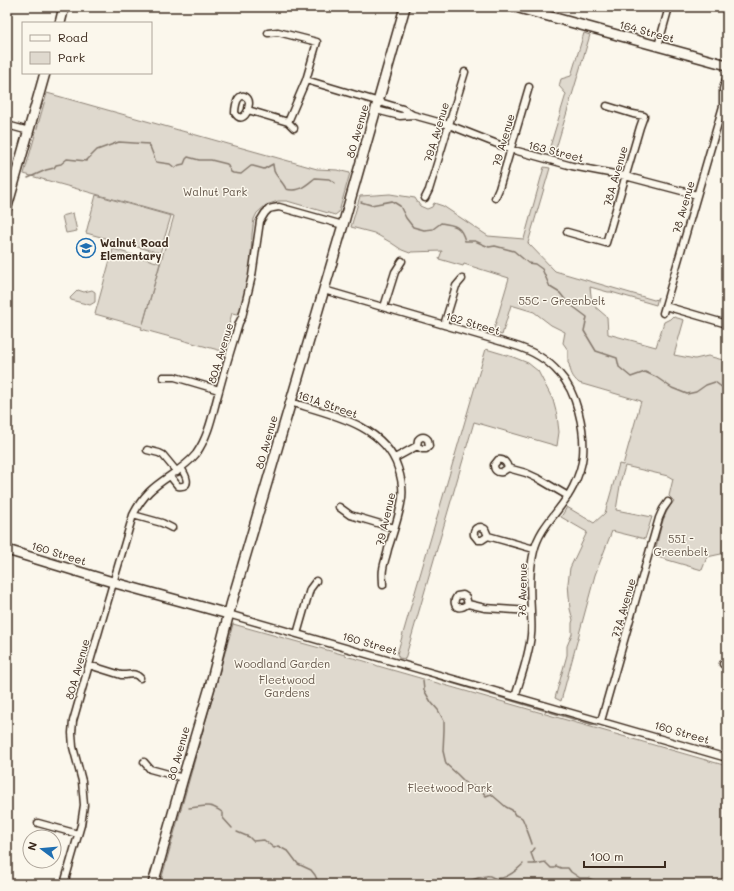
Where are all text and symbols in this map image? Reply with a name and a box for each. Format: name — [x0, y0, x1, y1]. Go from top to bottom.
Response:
street label: 164 Street — [618, 16, 676, 46]
legend — [22, 22, 152, 74]
text: Road — [58, 29, 88, 45]
text: Park — [58, 49, 85, 65]
street label: 79A Avenue — [420, 100, 452, 164]
street label: 80 Avenue — [342, 102, 372, 160]
street label: 79 Avenue — [488, 112, 518, 168]
street label: 163 Street — [527, 137, 585, 165]
street label: 78A Avenue — [599, 144, 631, 208]
street label: 78 Avenue — [668, 179, 698, 235]
park label: Walnut Park — [183, 184, 247, 199]
place label: Walnut Road Elementary — [100, 235, 169, 263]
school or university icon: Walnut Road Elementary — [75, 237, 97, 259]
park label: 55C - Greenbelt — [518, 293, 606, 308]
street label: 162 Street — [444, 308, 502, 338]
street label: 80A Avenue — [204, 321, 236, 385]
street label: 161A Street — [296, 387, 360, 421]
street label: 80 Avenue — [251, 413, 281, 471]
street label: 79 Avenue — [372, 491, 398, 547]
park label: 55I - Greenbelt — [654, 531, 709, 559]
street label: 160 Street — [30, 538, 89, 569]
street label: 78 Avenue — [514, 563, 530, 617]
street label: 77A Avenue — [607, 576, 639, 640]
street label: 160 Street — [341, 628, 400, 658]
street label: 80A Avenue — [61, 637, 93, 701]
park label: Woodland Garden — [234, 656, 330, 671]
park label: Fleetwood Gardens — [259, 672, 315, 700]
street label: 160 Street — [653, 717, 712, 747]
street label: 80 Avenue — [163, 724, 193, 782]
park label: Fleetwood Park — [408, 780, 492, 795]
north arrow — [22, 829, 62, 869]
text: N — [24, 840, 40, 852]
scale bar — [584, 843, 665, 869]
text: 100 m — [590, 848, 624, 864]

